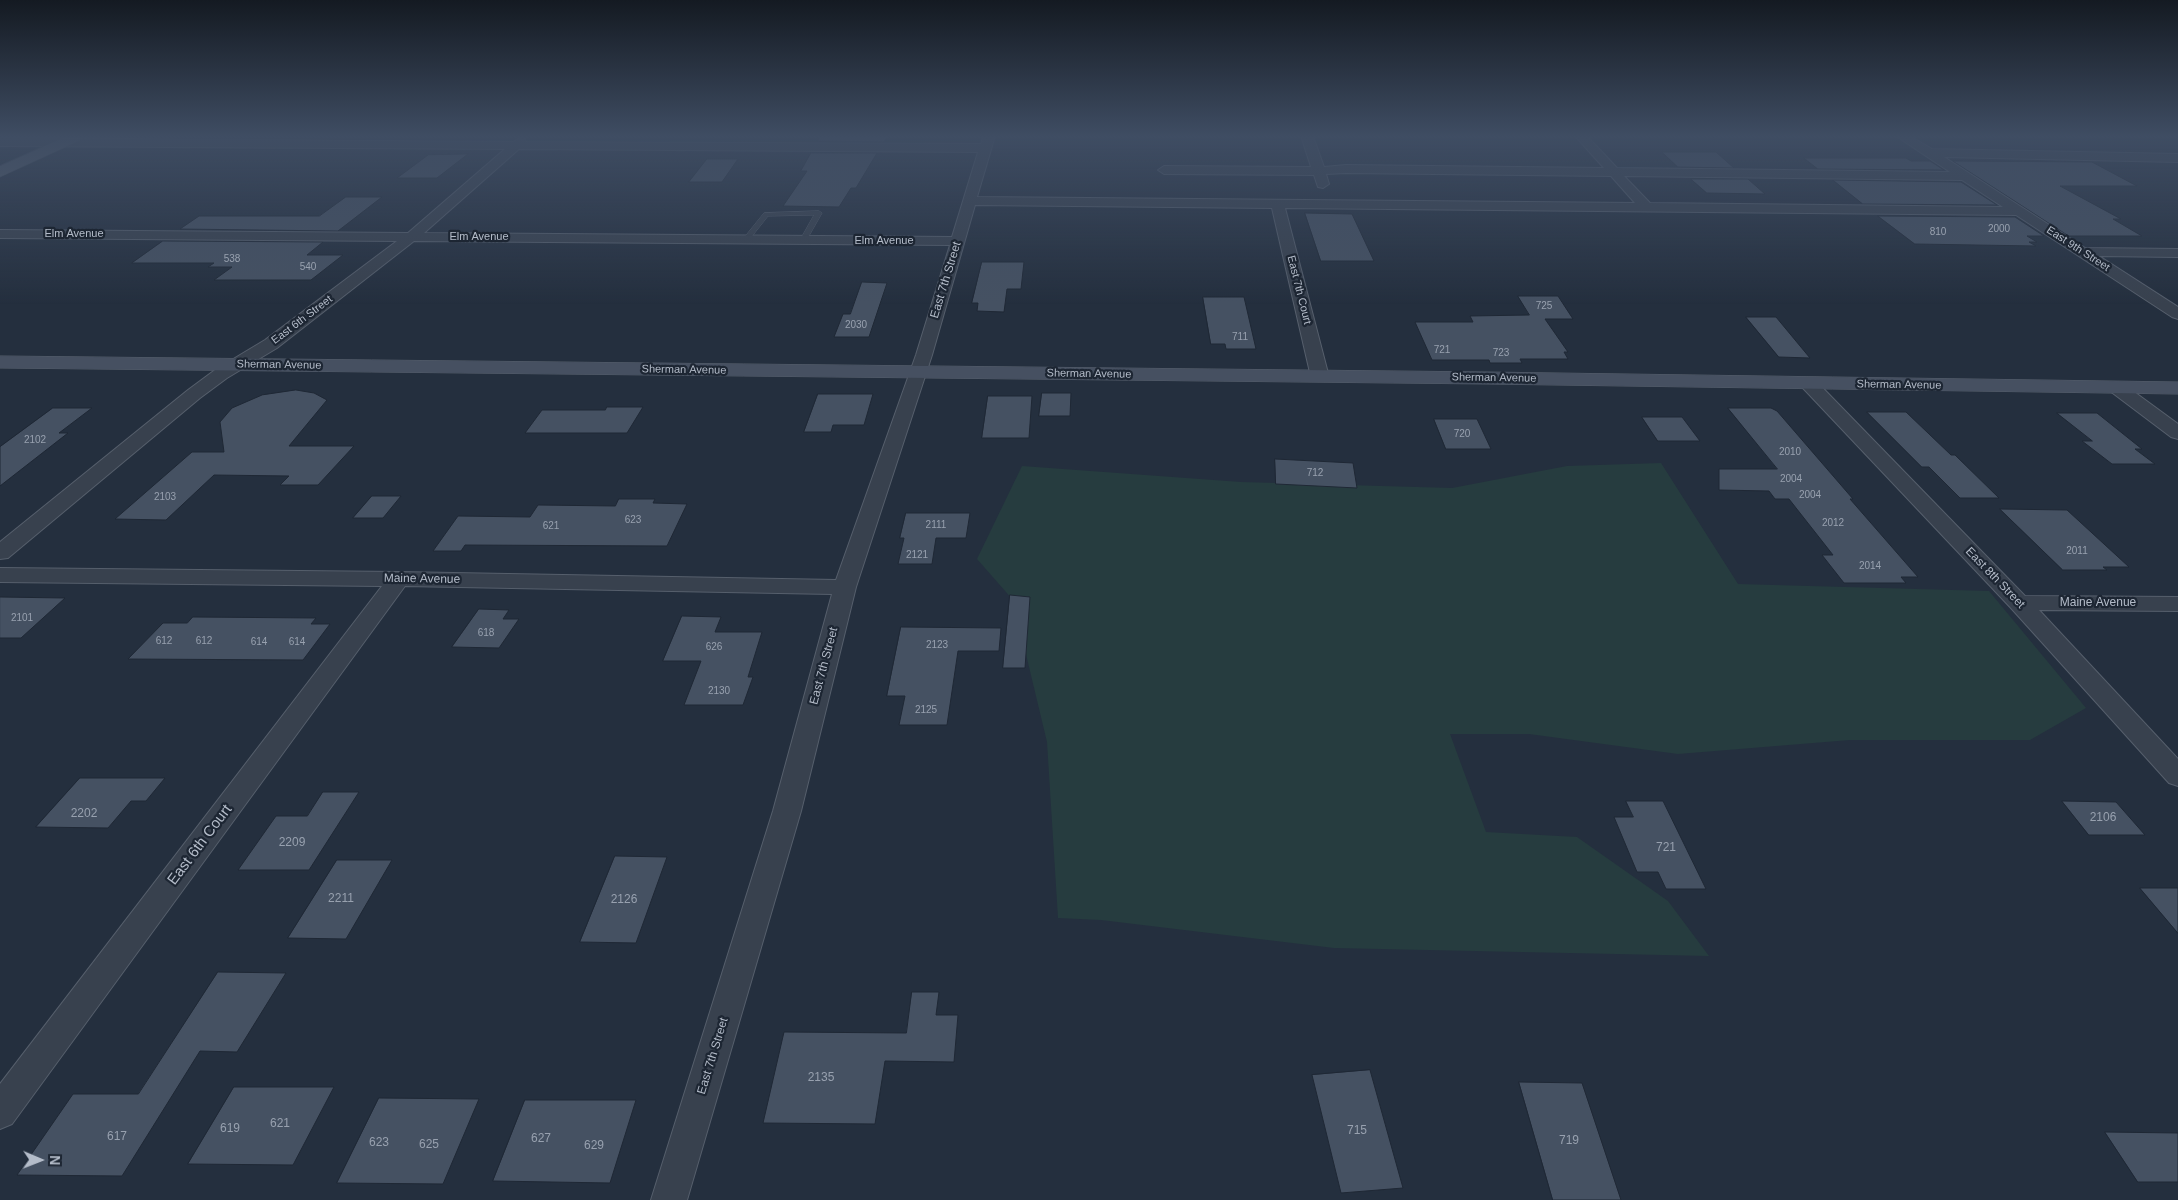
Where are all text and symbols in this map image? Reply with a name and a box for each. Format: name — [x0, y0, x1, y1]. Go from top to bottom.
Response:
house number: 2000 — [1988, 223, 2010, 235]
street label: East 9th Street — [2044, 224, 2112, 274]
house number: 810 — [1930, 226, 1946, 238]
street label: Elm Avenue — [44, 227, 104, 241]
street label: Elm Avenue — [449, 230, 509, 244]
street label: Elm Avenue — [854, 234, 914, 248]
street label: East 7th Street — [928, 240, 964, 320]
house number: 538 — [224, 253, 240, 265]
street label: East 7th Court — [1284, 254, 1314, 326]
house number: 540 — [300, 261, 316, 273]
street label: East 6th Street — [269, 293, 335, 347]
house number: 725 — [1536, 300, 1552, 312]
house number: 2030 — [845, 319, 867, 331]
house number: 711 — [1232, 331, 1248, 343]
house number: 721 — [1434, 344, 1450, 356]
house number: 723 — [1493, 347, 1509, 359]
street label: Sherman Avenue — [236, 358, 322, 372]
street label: Sherman Avenue — [641, 363, 727, 377]
street label: Sherman Avenue — [1046, 367, 1132, 381]
street label: Sherman Avenue — [1451, 371, 1537, 385]
street label: Sherman Avenue — [1856, 378, 1942, 392]
house number: 720 — [1454, 428, 1470, 440]
house number: 2102 — [24, 434, 46, 446]
house number: 2010 — [1779, 446, 1801, 458]
house number: 712 — [1307, 467, 1323, 479]
house number: 2004 — [1780, 473, 1802, 485]
house number: 2004 — [1799, 489, 1821, 501]
house number: 2103 — [154, 491, 176, 503]
house number: 623 — [625, 514, 641, 526]
house number: 2012 — [1822, 517, 1844, 529]
house number: 2111 — [926, 519, 946, 531]
house number: 621 — [543, 520, 559, 532]
street label: East 8th Street — [1962, 544, 2028, 612]
house number: 2011 — [2066, 545, 2088, 557]
house number: 2121 — [906, 549, 928, 561]
house number: 2014 — [1859, 560, 1881, 572]
street label: Maine Avenue — [384, 571, 460, 587]
street label: Maine Avenue — [2060, 596, 2136, 610]
house number: 2101 — [11, 612, 33, 624]
street label: East 7th Street — [807, 626, 841, 706]
house number: 618 — [478, 627, 494, 639]
house number: 612 — [156, 635, 172, 647]
house number: 612 — [196, 635, 212, 647]
house number: 614 — [251, 636, 267, 648]
house number: 614 — [289, 636, 305, 648]
house number: 2123 — [926, 639, 948, 651]
house number: 626 — [706, 641, 722, 653]
house number: 2130 — [708, 685, 730, 697]
house number: 2125 — [915, 704, 937, 716]
street label: East 6th Court — [164, 801, 236, 889]
house number: 2202 — [71, 807, 97, 821]
house number: 2106 — [2090, 811, 2116, 825]
house number: 2209 — [279, 836, 305, 850]
house number: 721 — [1656, 841, 1676, 855]
house number: 2211 — [328, 892, 354, 906]
house number: 2126 — [611, 893, 637, 907]
street label: East 7th Street — [695, 1016, 731, 1096]
house number: 2135 — [808, 1071, 834, 1085]
house number: 621 — [270, 1117, 290, 1131]
house number: 619 — [220, 1122, 240, 1136]
house number: 715 — [1347, 1124, 1367, 1138]
house number: 617 — [107, 1130, 127, 1144]
house number: 627 — [531, 1132, 551, 1146]
house number: 719 — [1559, 1134, 1579, 1148]
north arrow — [15, 1135, 65, 1185]
house number: 623 — [369, 1136, 389, 1150]
house number: 625 — [419, 1138, 439, 1152]
house number: 629 — [584, 1139, 604, 1153]
text: N — [47, 1155, 63, 1165]

